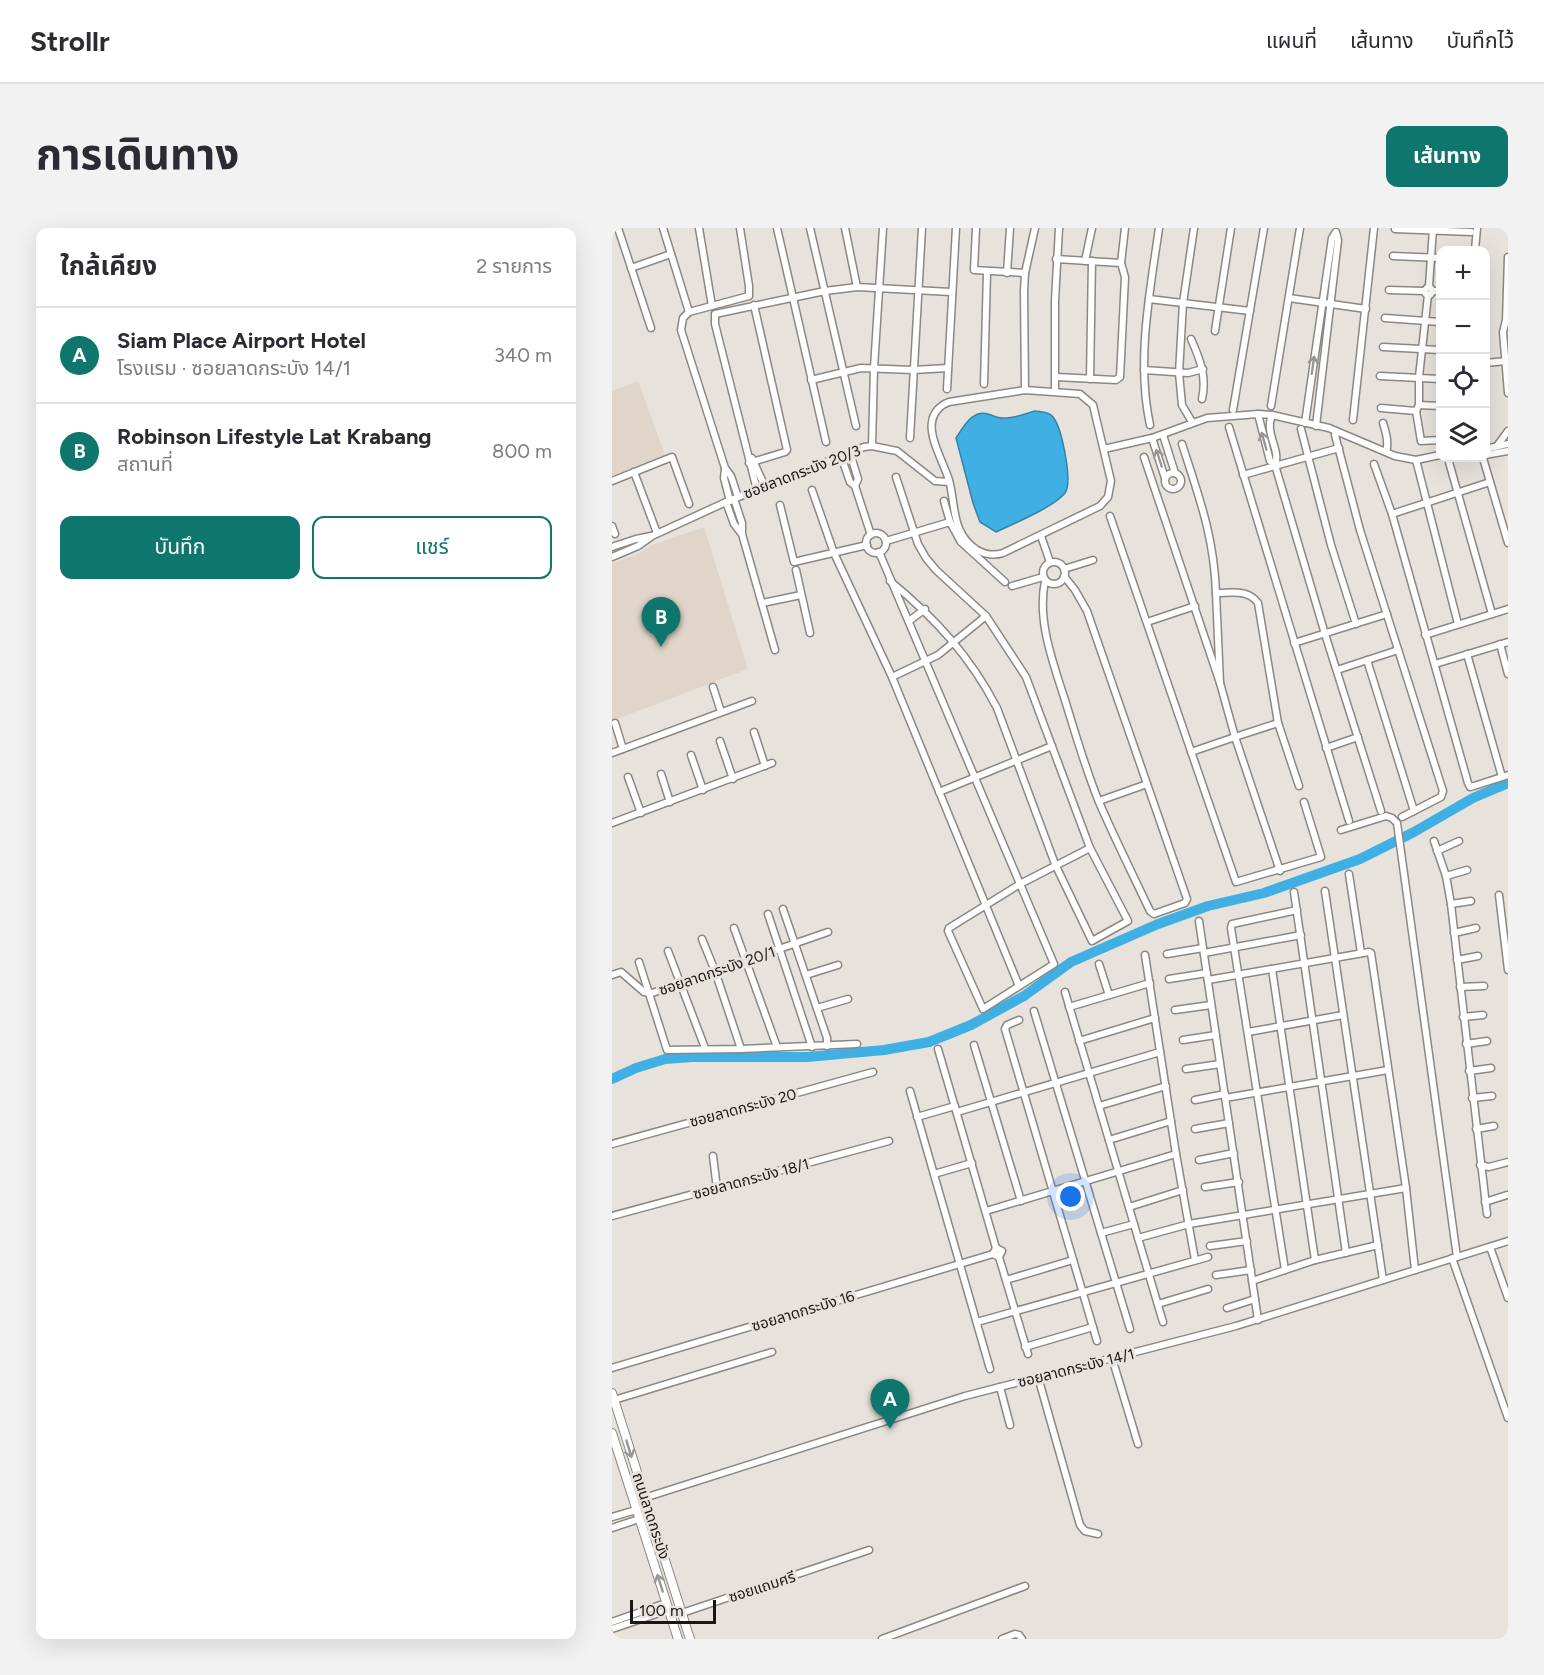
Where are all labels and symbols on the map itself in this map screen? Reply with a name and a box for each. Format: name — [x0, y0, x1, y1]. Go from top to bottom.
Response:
one-way arrow — [1308, 356, 1319, 376]
one-way arrow — [1258, 432, 1269, 451]
street label: ซอยลาดกระบัง 20/3 — [741, 441, 863, 503]
one-way arrow — [1153, 449, 1164, 468]
pin: B — [641, 598, 680, 647]
street label: ซอยลาดกระบัง 20/1 — [656, 943, 778, 999]
street label: ซอยลาดกระบัง 20 — [688, 1085, 798, 1131]
street label: ซอยลาดกระบัง 18/1 — [691, 1155, 811, 1203]
your location — [1056, 1182, 1085, 1211]
street label: ซอยลาดกระบัง 16 — [749, 1287, 857, 1335]
street label: ซอยลาดกระบัง 14/1 — [1016, 1345, 1136, 1391]
pin: A — [870, 1380, 910, 1429]
one-way arrow — [624, 1439, 635, 1458]
street label: ถนนลาดกระบัง — [629, 1471, 673, 1561]
street label: ซอยแถมศรี — [726, 1568, 798, 1606]
one-way arrow — [654, 1574, 665, 1593]
scale bar — [630, 1597, 716, 1624]

